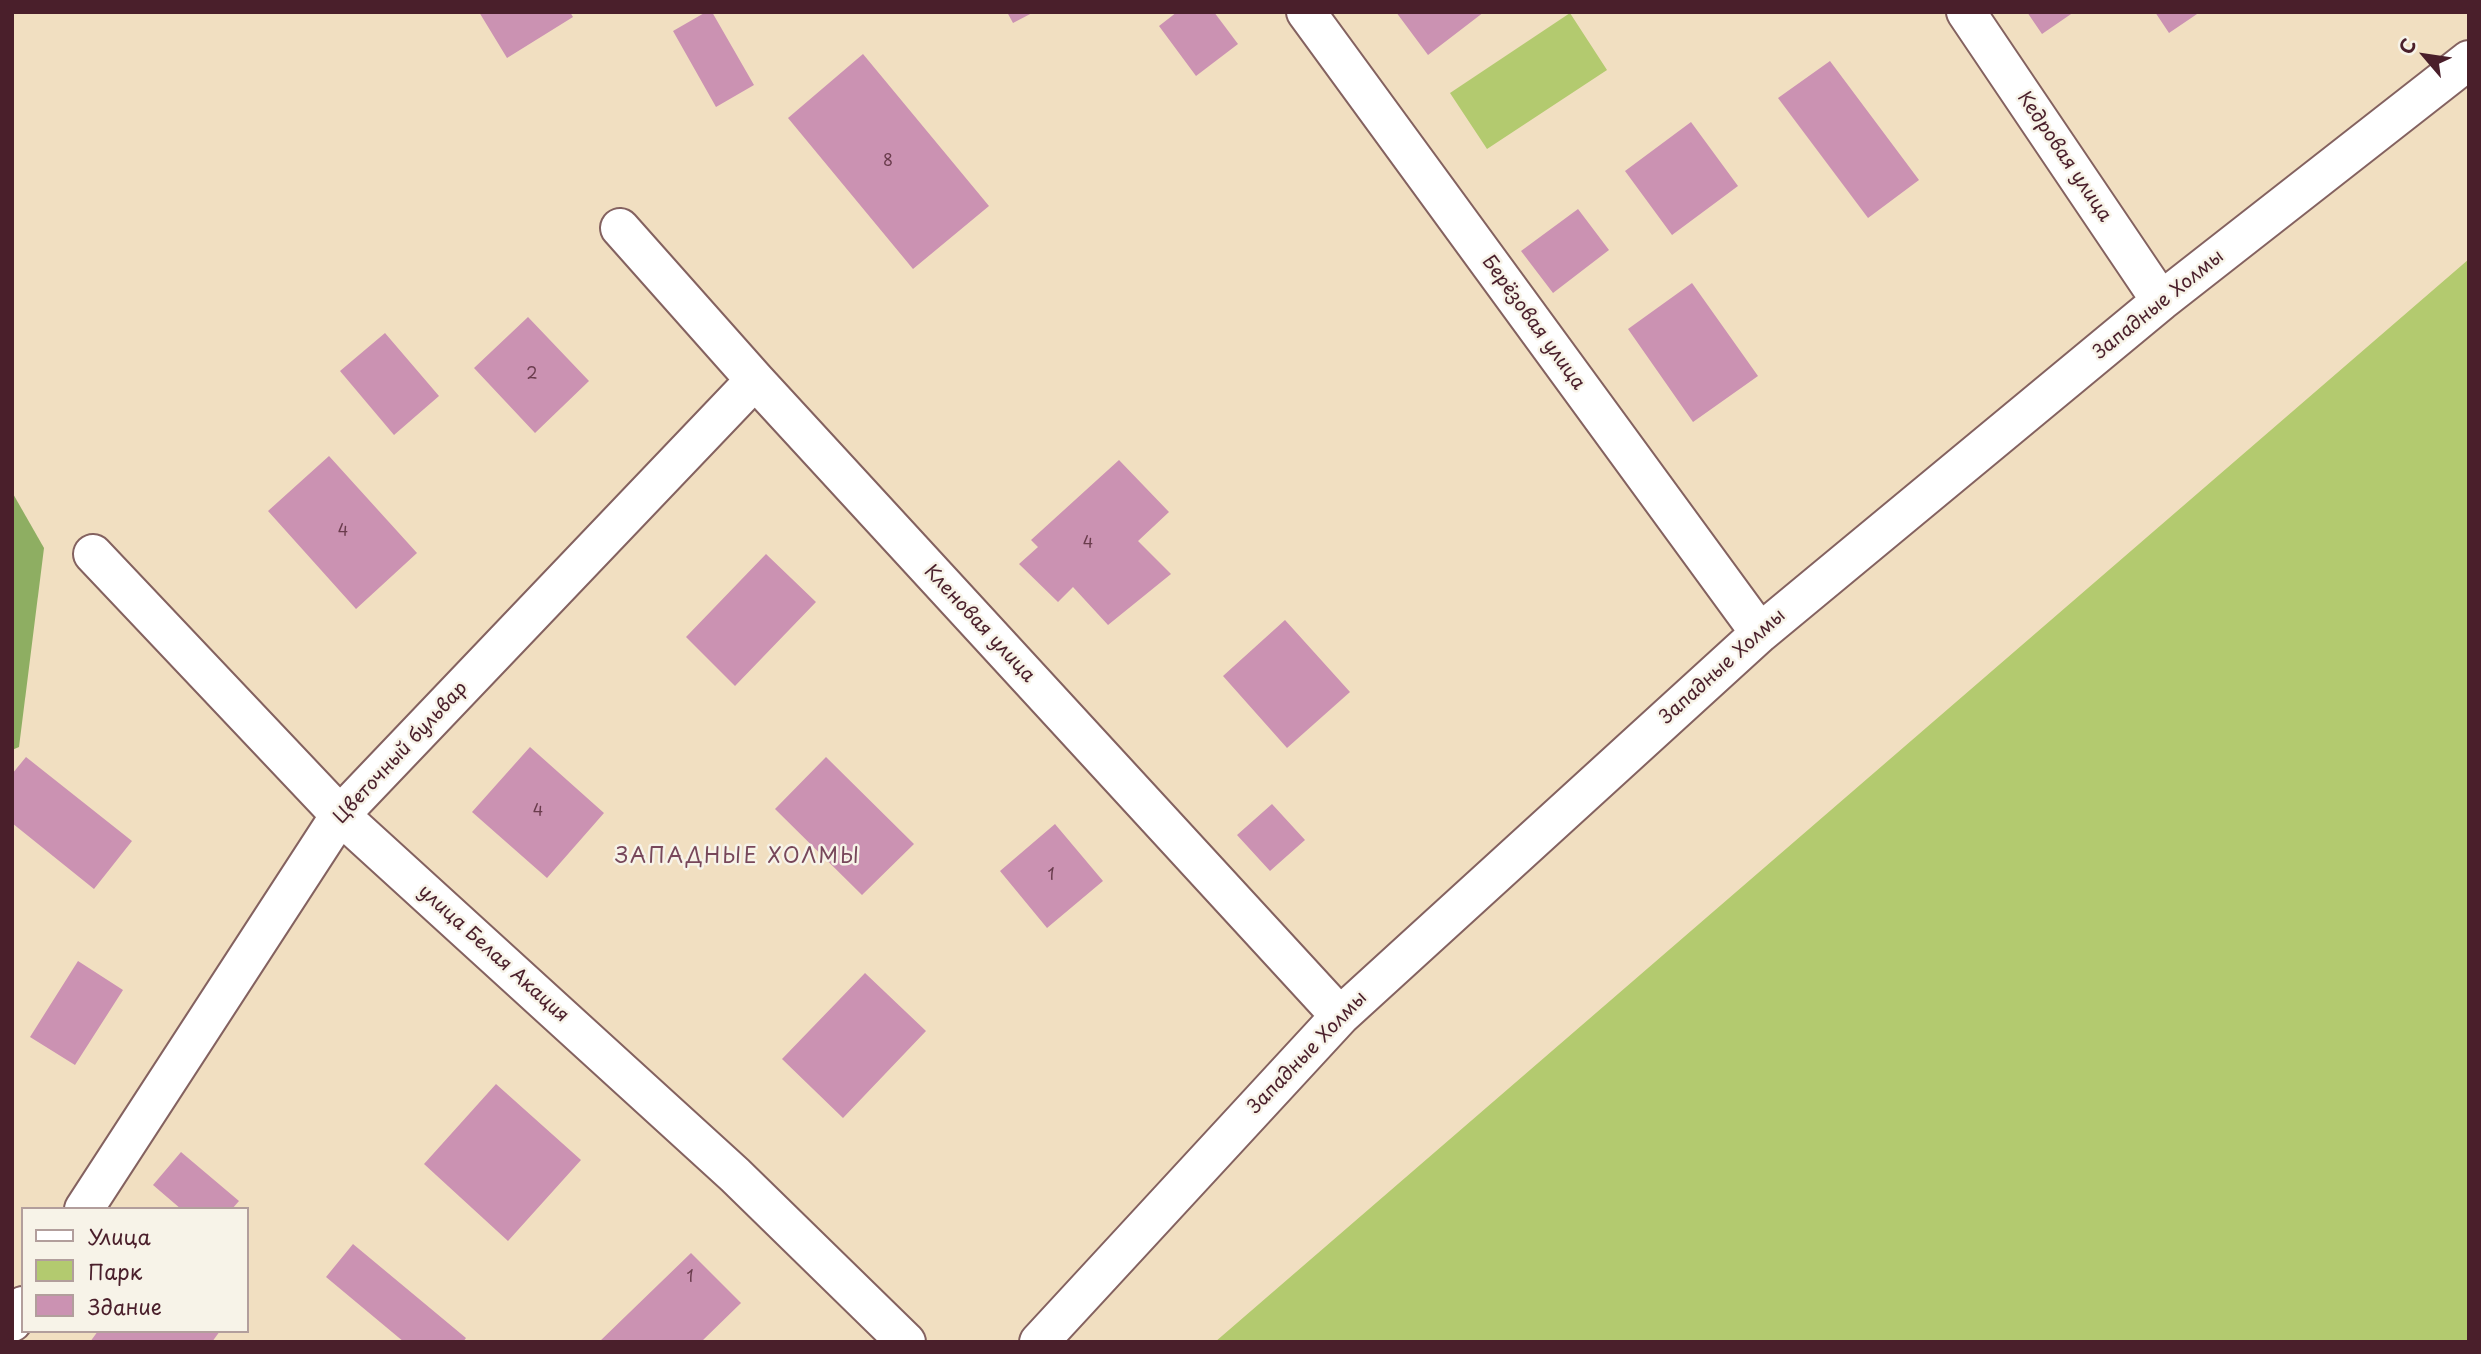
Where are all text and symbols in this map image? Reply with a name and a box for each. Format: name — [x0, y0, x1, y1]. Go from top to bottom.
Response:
north arrow — [2390, 21, 2460, 91]
text: С — [2391, 33, 2422, 59]
street label: Кедровая улица — [2012, 88, 2116, 226]
house number: 8 — [883, 152, 893, 172]
street label: Западные Холмы — [2089, 245, 2229, 365]
street label: Берёзовая улица — [1477, 251, 1589, 395]
house number: 2 — [526, 365, 538, 385]
house number: 4 — [338, 522, 348, 542]
house number: 4 — [1083, 534, 1093, 554]
street label: Кленовая улица — [919, 561, 1039, 687]
street label: Западные Холмы — [1656, 605, 1790, 729]
street label: Цветочный бульвар — [329, 677, 473, 829]
house number: 4 — [533, 802, 543, 822]
district label: ЗАПАДНЫЕ ХОЛМЫ — [618, 844, 858, 870]
house number: 1 — [1047, 866, 1055, 886]
street label: улица Белая Акация — [413, 880, 573, 1028]
street label: Западные Холмы — [1244, 987, 1372, 1119]
legend — [21, 1207, 248, 1333]
text: Улица — [88, 1220, 151, 1252]
text: Парк — [88, 1255, 142, 1287]
house number: 1 — [686, 1268, 694, 1288]
text: Здание — [88, 1290, 162, 1322]

